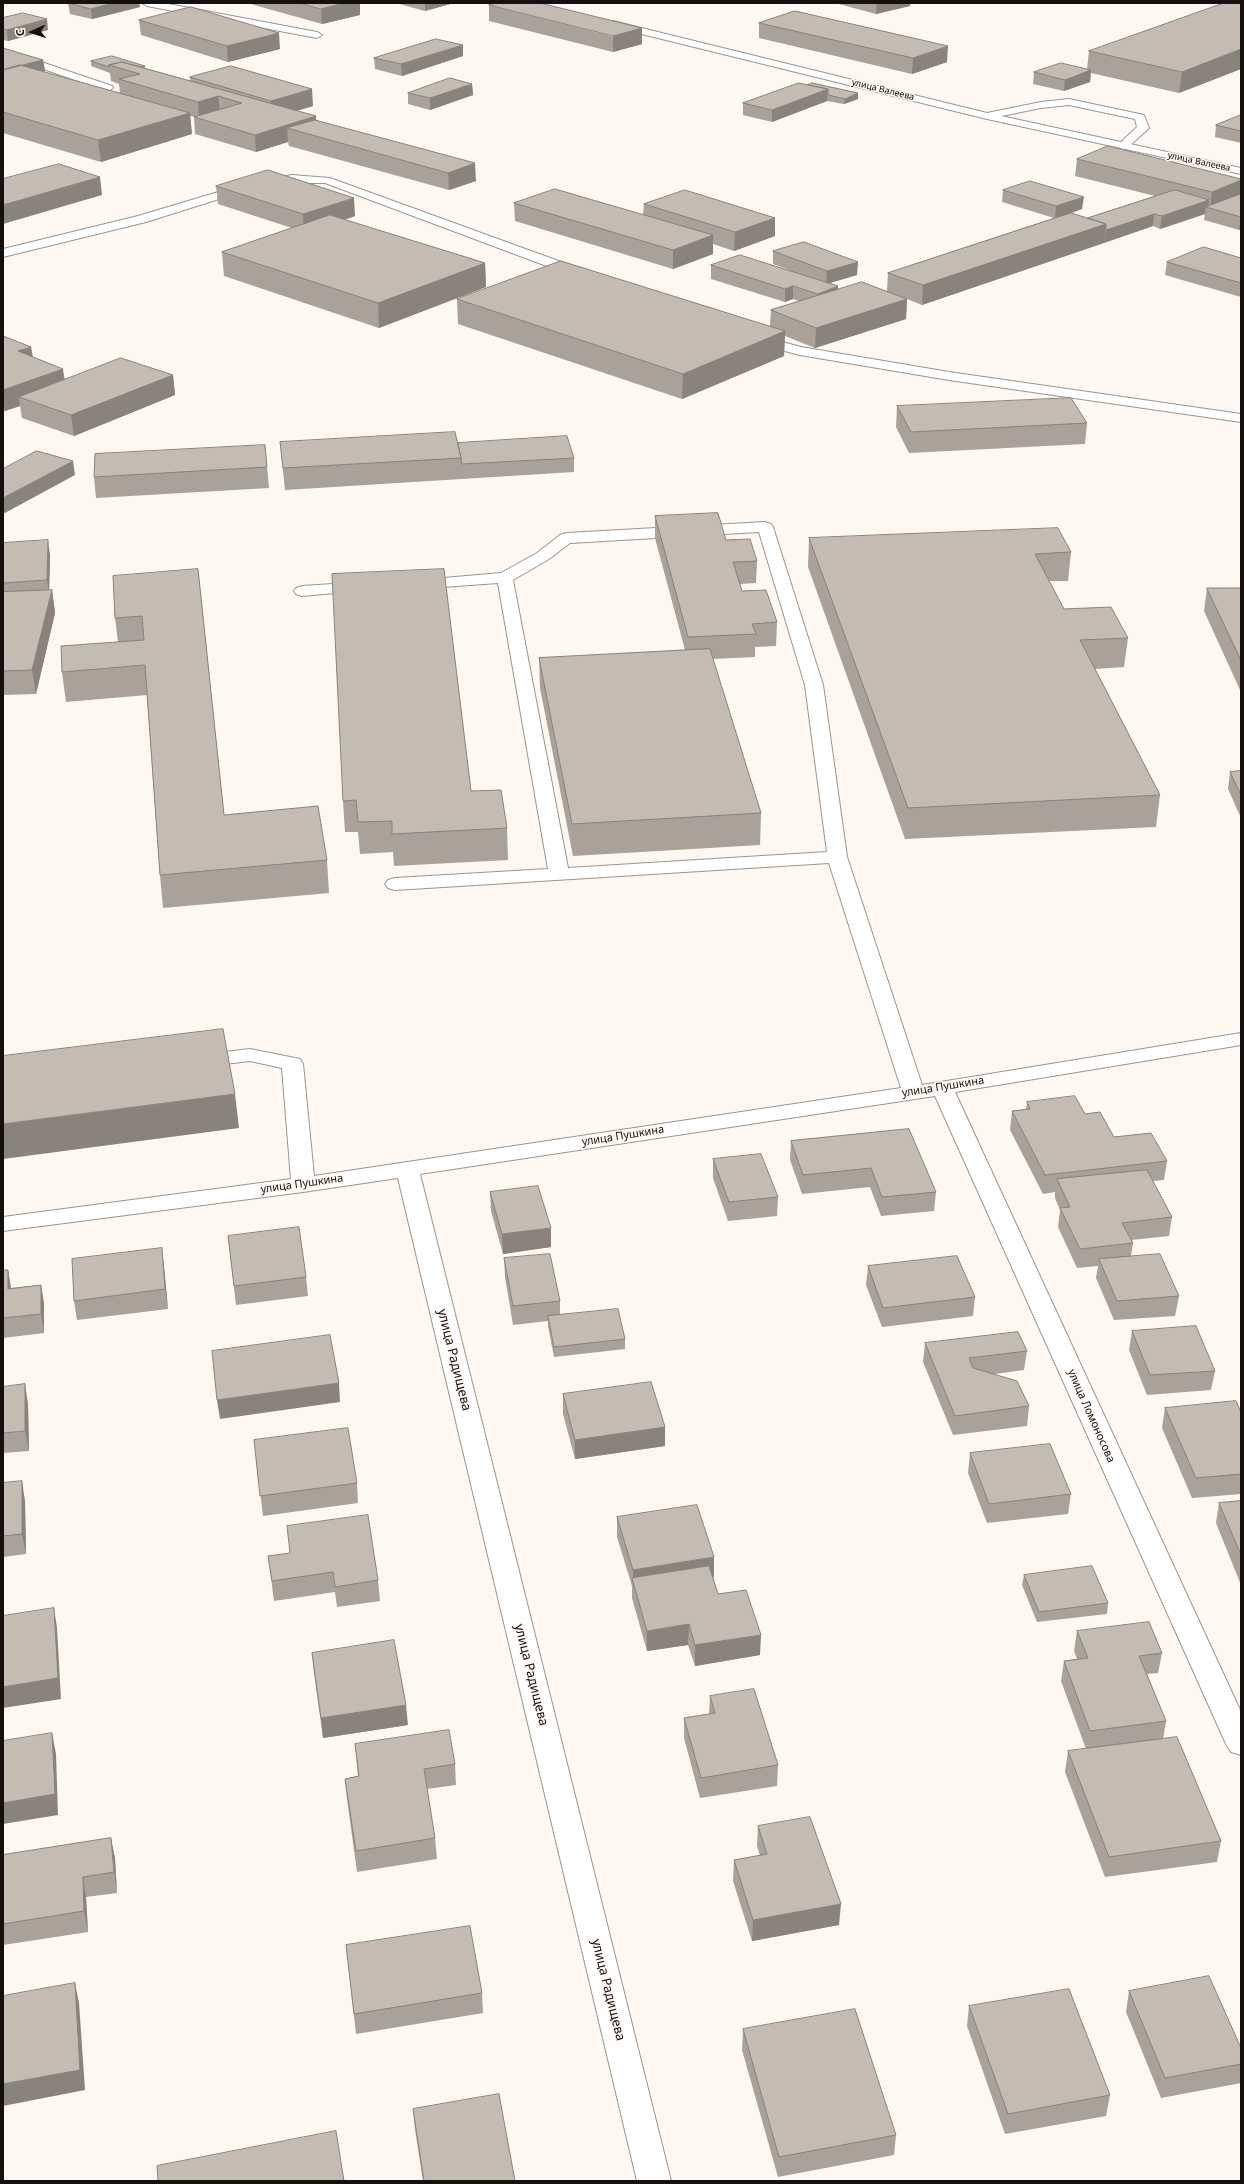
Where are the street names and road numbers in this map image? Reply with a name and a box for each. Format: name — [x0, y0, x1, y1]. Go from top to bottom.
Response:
street label: улица Валеева — [851, 77, 915, 103]
street label: улица Валеева — [1167, 150, 1231, 174]
street label: улица Пушкина — [901, 1074, 985, 1100]
street label: улица Пушкина — [581, 1123, 665, 1149]
street label: улица Пушкина — [260, 1172, 344, 1196]
street label: улица Радищева — [434, 1307, 474, 1413]
street label: улица Ломоносова — [1064, 1367, 1118, 1465]
street label: улица Радищева — [511, 1622, 551, 1728]
street label: улица Радищева — [588, 1937, 628, 2043]

